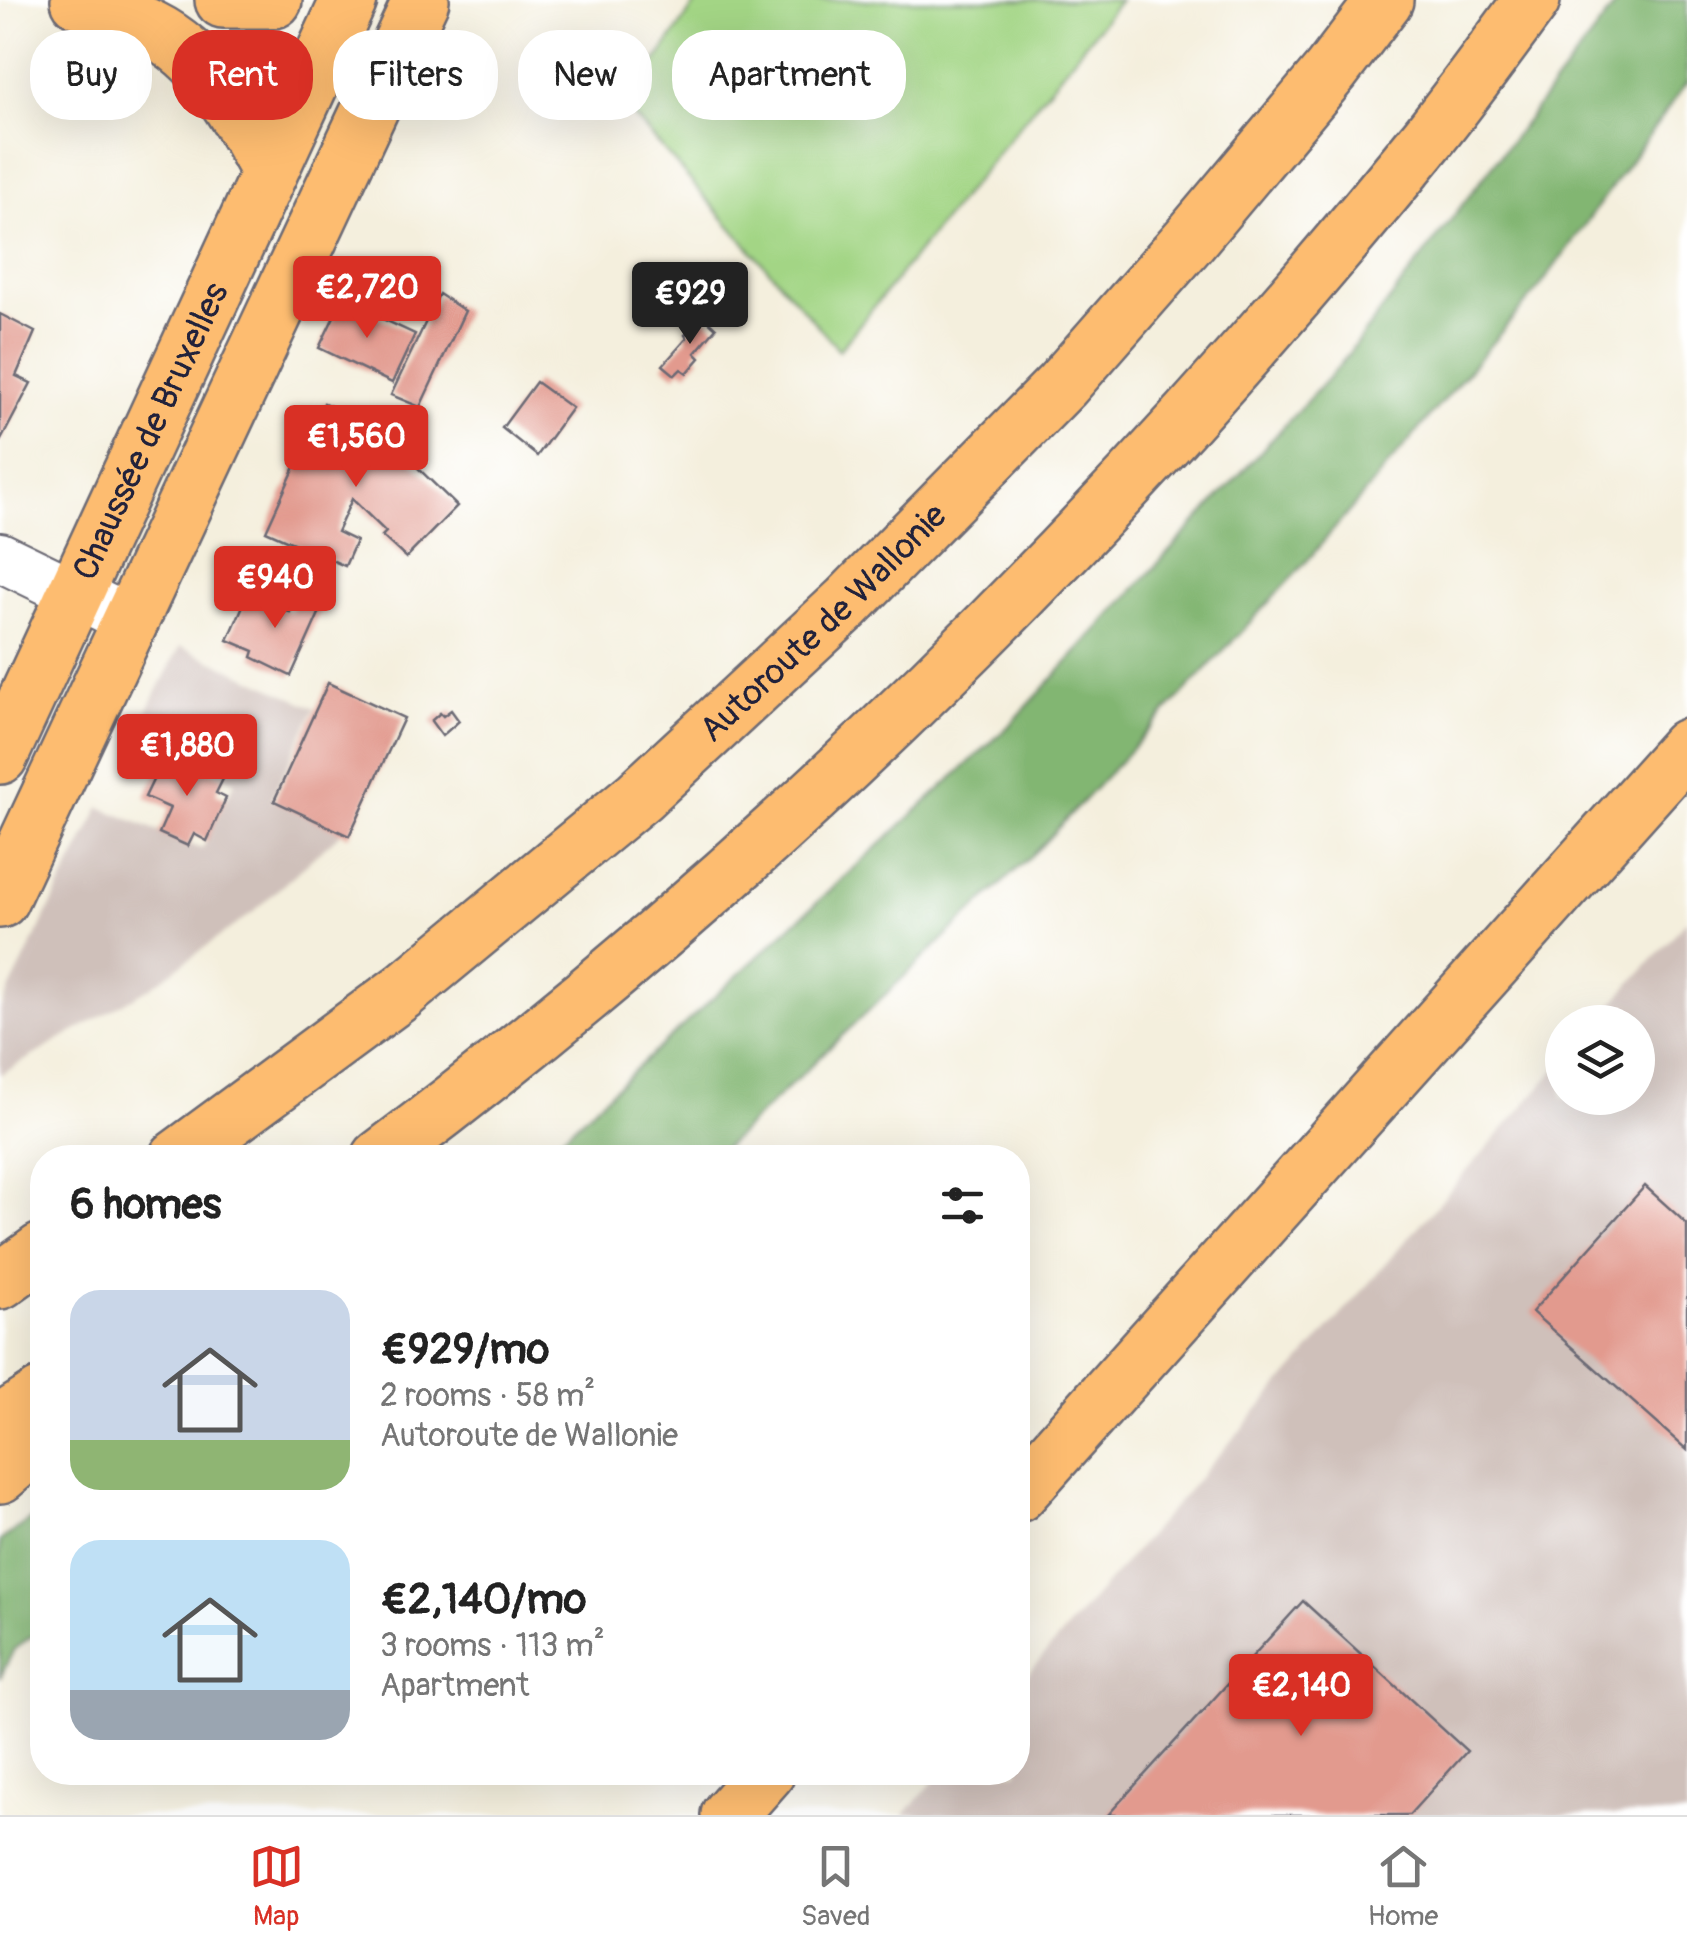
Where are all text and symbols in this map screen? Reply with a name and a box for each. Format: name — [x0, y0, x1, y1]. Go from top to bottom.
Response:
chip: Buy — [30, 30, 152, 120]
chip: Rent — [172, 30, 313, 120]
chip: Filters — [333, 30, 498, 120]
chip: New — [518, 30, 652, 120]
chip: Apartment — [672, 30, 906, 120]
pin: €2,720 — [286, 256, 448, 341]
pin: €929 — [631, 262, 749, 347]
text: €2,720 — [315, 268, 419, 308]
text: €929 — [654, 274, 726, 314]
street label: Chaussée de Bruxelles — [63, 275, 239, 587]
pin: €1,560 — [275, 405, 437, 490]
text: €1,560 — [306, 417, 406, 457]
street label: Autoroute de Wallonie — [691, 494, 956, 752]
pin: €940 — [216, 546, 334, 631]
text: €940 — [236, 558, 314, 598]
pin: €1,880 — [106, 714, 268, 799]
text: €1,880 — [139, 726, 235, 766]
map controls — [1545, 1005, 1655, 1115]
button: layers — [1545, 1005, 1655, 1115]
icon: filters — [935, 1178, 990, 1233]
text: 6 homes — [70, 1179, 221, 1231]
text: €929/mo — [380, 1324, 549, 1376]
icon: home — [150, 1330, 270, 1450]
text: 2 rooms · 58 m² — [380, 1376, 595, 1416]
text: Autoroute de Wallonie — [380, 1416, 678, 1456]
text: €2,140/mo — [380, 1574, 586, 1626]
icon: home — [150, 1580, 270, 1700]
text: 3 rooms · 113 m² — [380, 1626, 605, 1666]
pin: €2,140 — [1220, 1654, 1382, 1739]
text: Apartment — [380, 1666, 529, 1706]
text: €2,140 — [1251, 1666, 1351, 1706]
tab: Map — [249, 1839, 304, 1934]
tab: Saved — [801, 1839, 870, 1934]
tab: Home — [1368, 1839, 1438, 1934]

